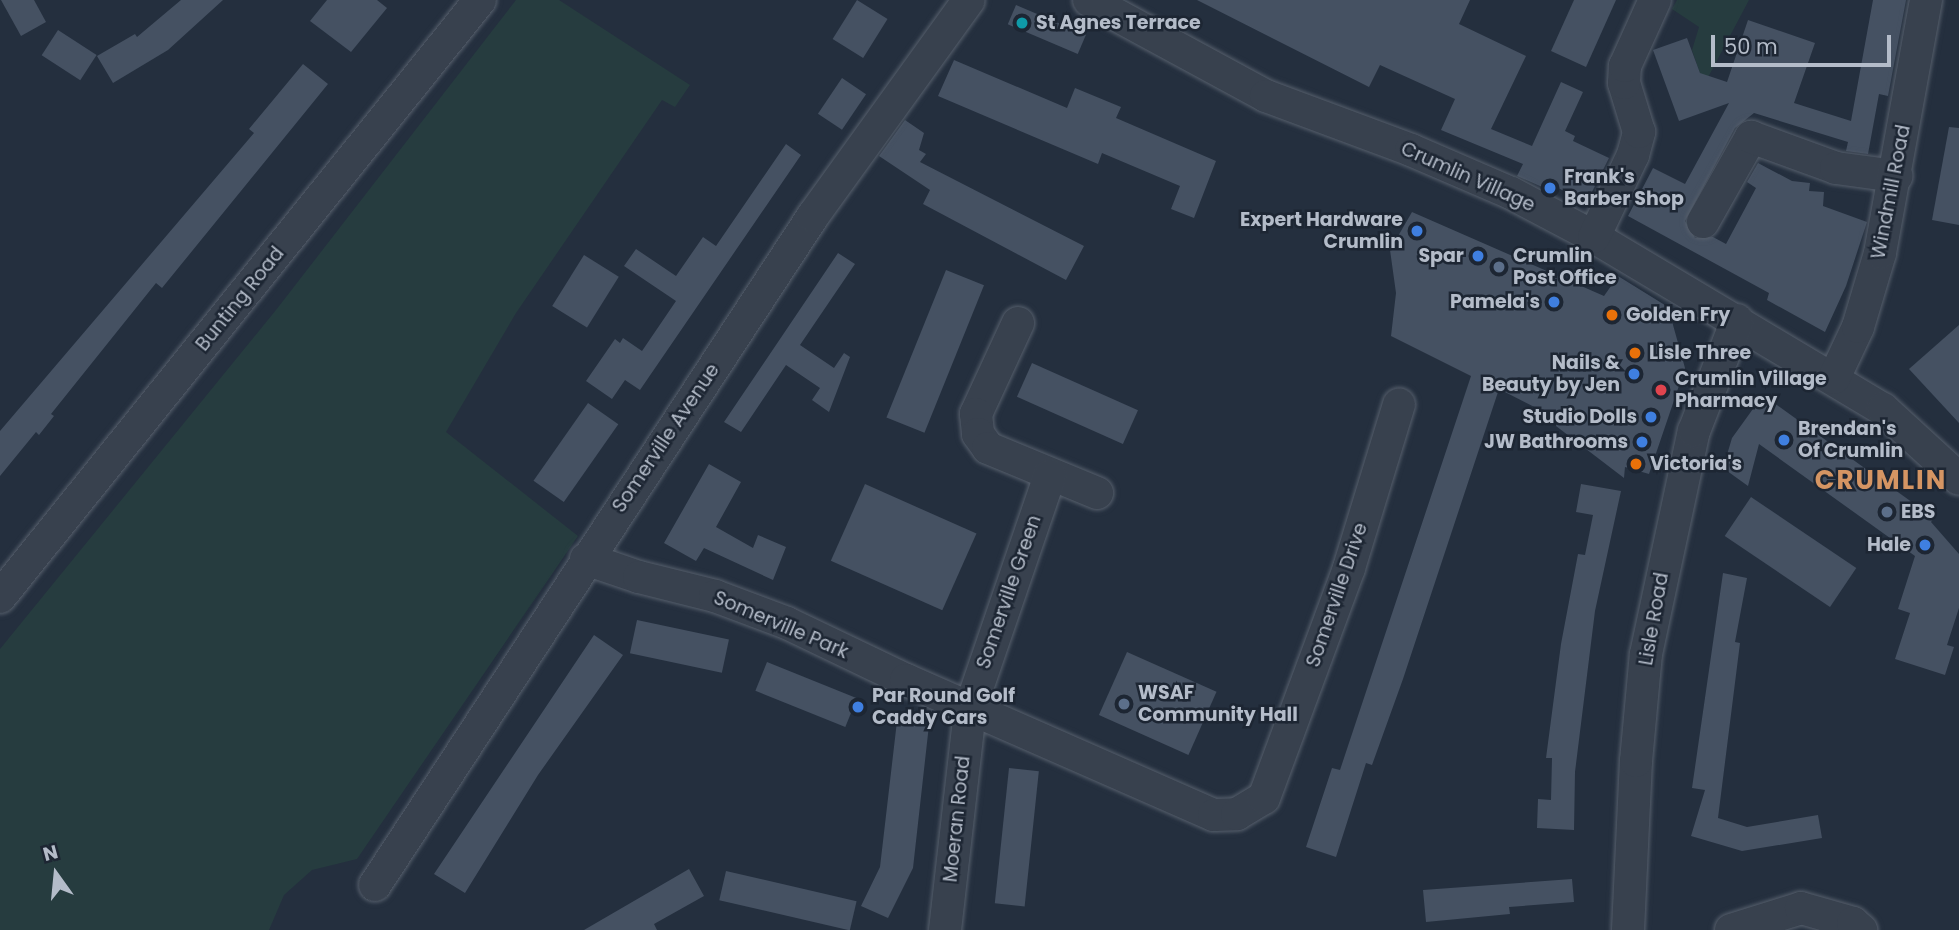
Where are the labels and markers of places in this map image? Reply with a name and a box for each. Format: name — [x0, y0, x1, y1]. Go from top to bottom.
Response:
place label: St Agnes Terrace — [1036, 12, 1201, 34]
marker: St Agnes Terrace — [1014, 15, 1030, 31]
place label: Frank's Barber Shop — [1564, 166, 1684, 210]
marker: Frank's Barber Shop — [1542, 180, 1558, 196]
place label: Expert Hardware Crumlin — [1240, 209, 1403, 253]
marker: Expert Hardware Crumlin — [1409, 223, 1425, 239]
place label: Spar — [1418, 245, 1464, 267]
place label: Crumlin Post Office — [1513, 245, 1617, 289]
marker: Spar — [1470, 248, 1486, 264]
marker: Crumlin Post Office — [1491, 259, 1507, 275]
place label: Pamela's — [1450, 291, 1540, 313]
marker: Pamela's — [1546, 294, 1562, 310]
place label: Golden Fry — [1626, 304, 1730, 326]
marker: Golden Fry — [1604, 307, 1620, 323]
place label: Lisle Three — [1649, 342, 1751, 364]
marker: Lisle Three — [1627, 345, 1643, 361]
place label: Nails & Beauty by Jen — [1482, 352, 1620, 396]
marker: Nails & Beauty by Jen — [1626, 366, 1642, 382]
place label: Crumlin Village Pharmacy — [1675, 368, 1827, 412]
marker: Crumlin Village Pharmacy — [1653, 382, 1669, 398]
place label: Studio Dolls — [1522, 406, 1637, 428]
marker: Studio Dolls — [1643, 409, 1659, 425]
place label: Brendan's Of Crumlin — [1798, 418, 1903, 462]
place label: JW Bathrooms — [1484, 431, 1628, 453]
marker: Brendan's Of Crumlin — [1776, 432, 1792, 448]
marker: JW Bathrooms — [1634, 434, 1650, 450]
place label: Victoria's — [1650, 453, 1742, 475]
marker: Victoria's — [1628, 456, 1644, 472]
place label: EBS — [1901, 501, 1935, 523]
marker: EBS — [1879, 504, 1895, 520]
place label: Hale — [1867, 534, 1911, 556]
marker: Hale — [1917, 537, 1933, 553]
place label: WSAF Community Hall — [1138, 682, 1298, 726]
place label: Par Round Golf Caddy Cars — [872, 685, 1015, 729]
marker: WSAF Community Hall — [1116, 696, 1132, 712]
marker: Par Round Golf Caddy Cars — [850, 699, 866, 715]

